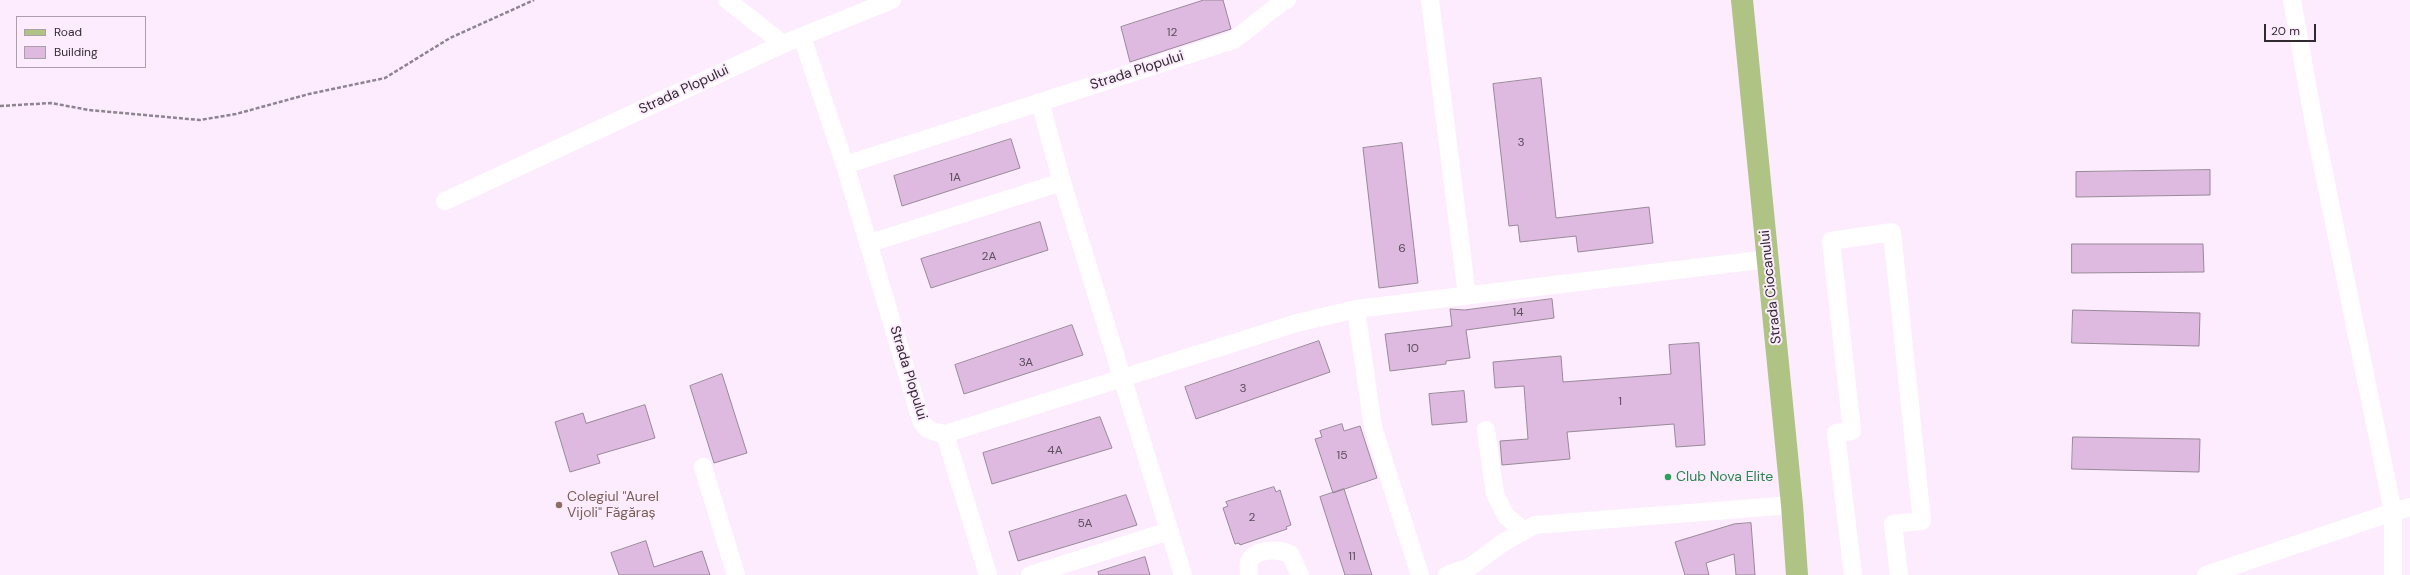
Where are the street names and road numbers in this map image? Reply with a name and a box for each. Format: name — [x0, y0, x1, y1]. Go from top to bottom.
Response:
street label: Strada Plopului — [1088, 48, 1186, 94]
street label: Strada Plopului — [636, 62, 732, 118]
street label: Strada Ciocanului — [1757, 229, 1785, 345]
street label: Strada Plopului — [886, 324, 930, 422]

